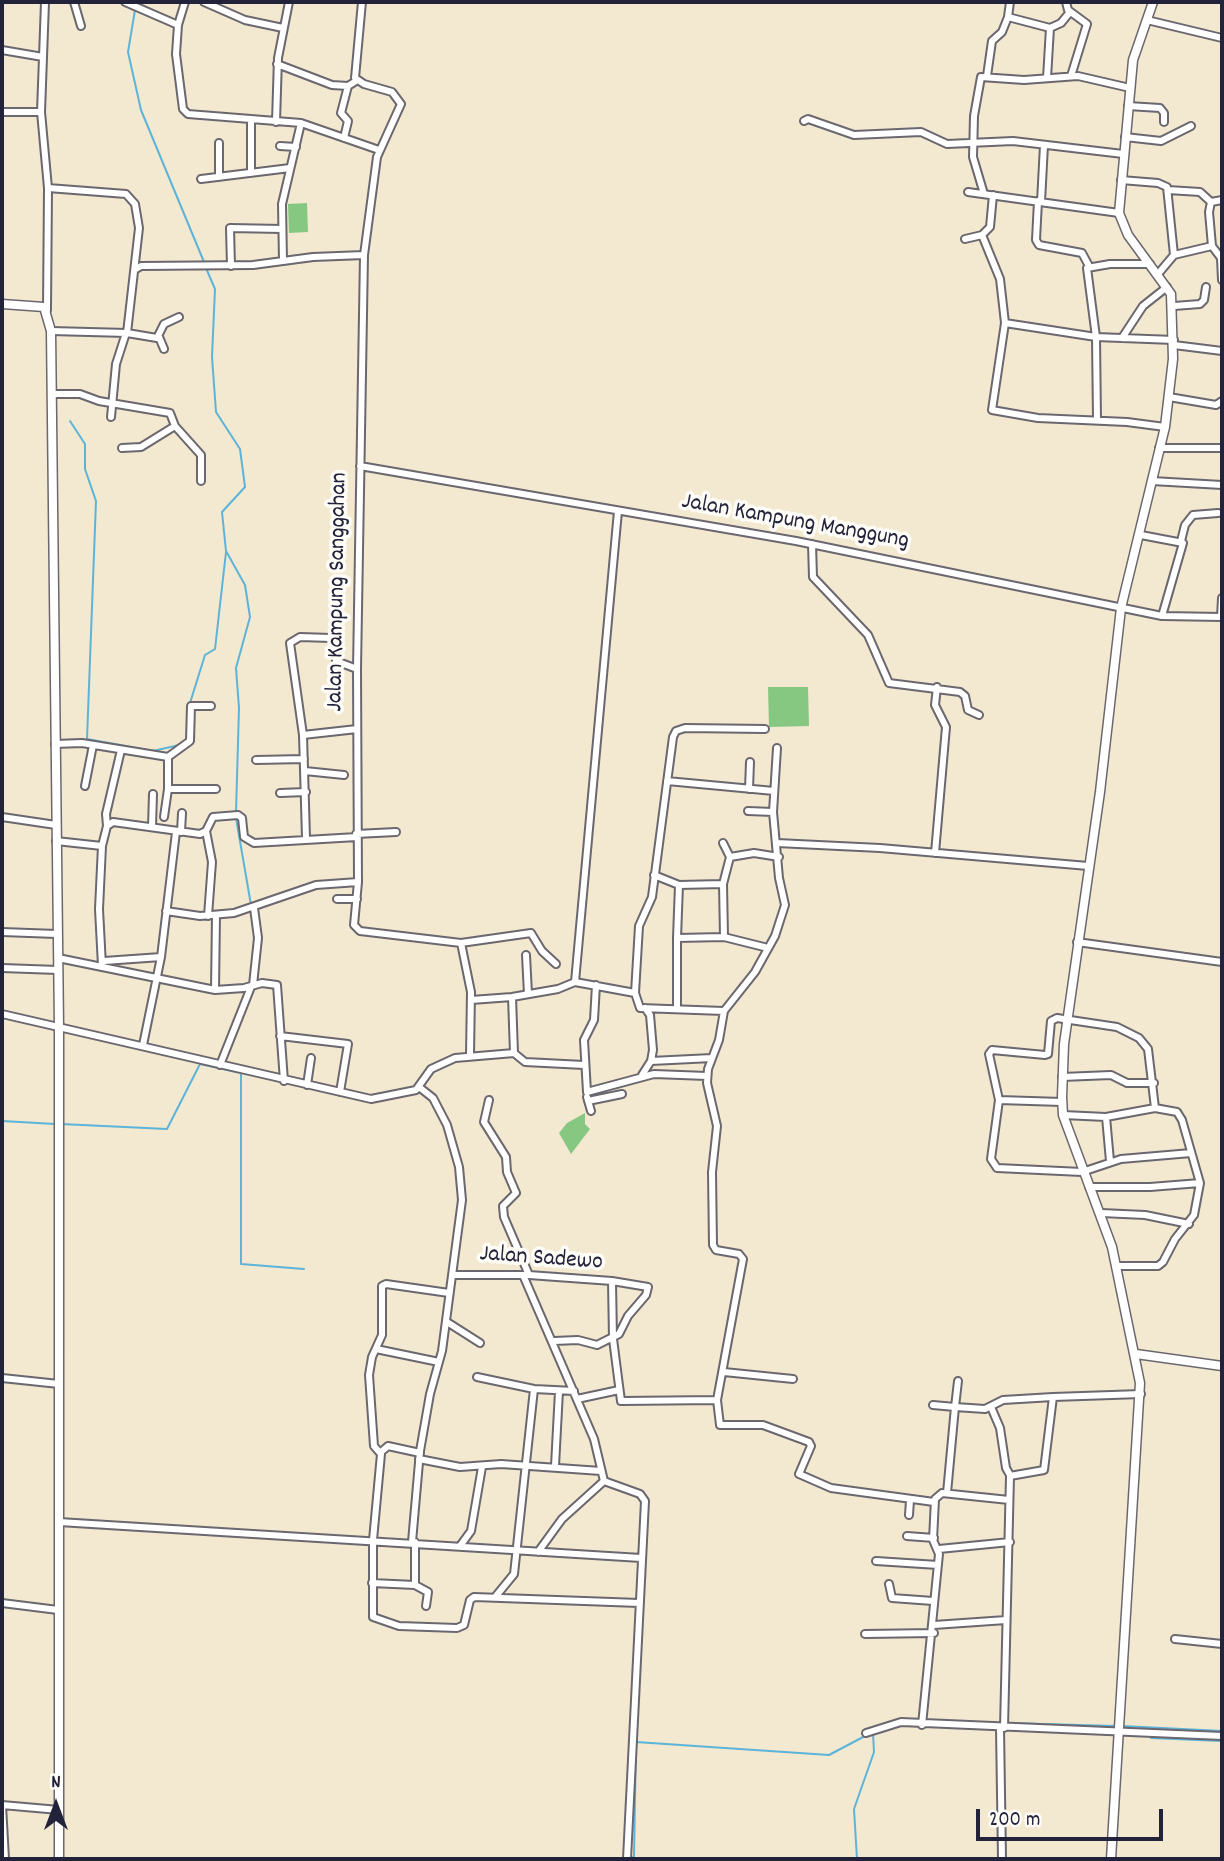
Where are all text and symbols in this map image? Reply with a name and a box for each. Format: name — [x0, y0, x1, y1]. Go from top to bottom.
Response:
street label: Jalan Kampung Sanggahan — [323, 472, 355, 712]
street label: Jalan Kampung Manggung — [679, 489, 911, 557]
street label: Jalan Sadewo — [478, 1241, 604, 1279]
north arrow — [21, 1770, 91, 1840]
text: N — [51, 1770, 61, 1797]
scale bar — [979, 1794, 1166, 1838]
text: 200 m — [989, 1806, 1040, 1836]

